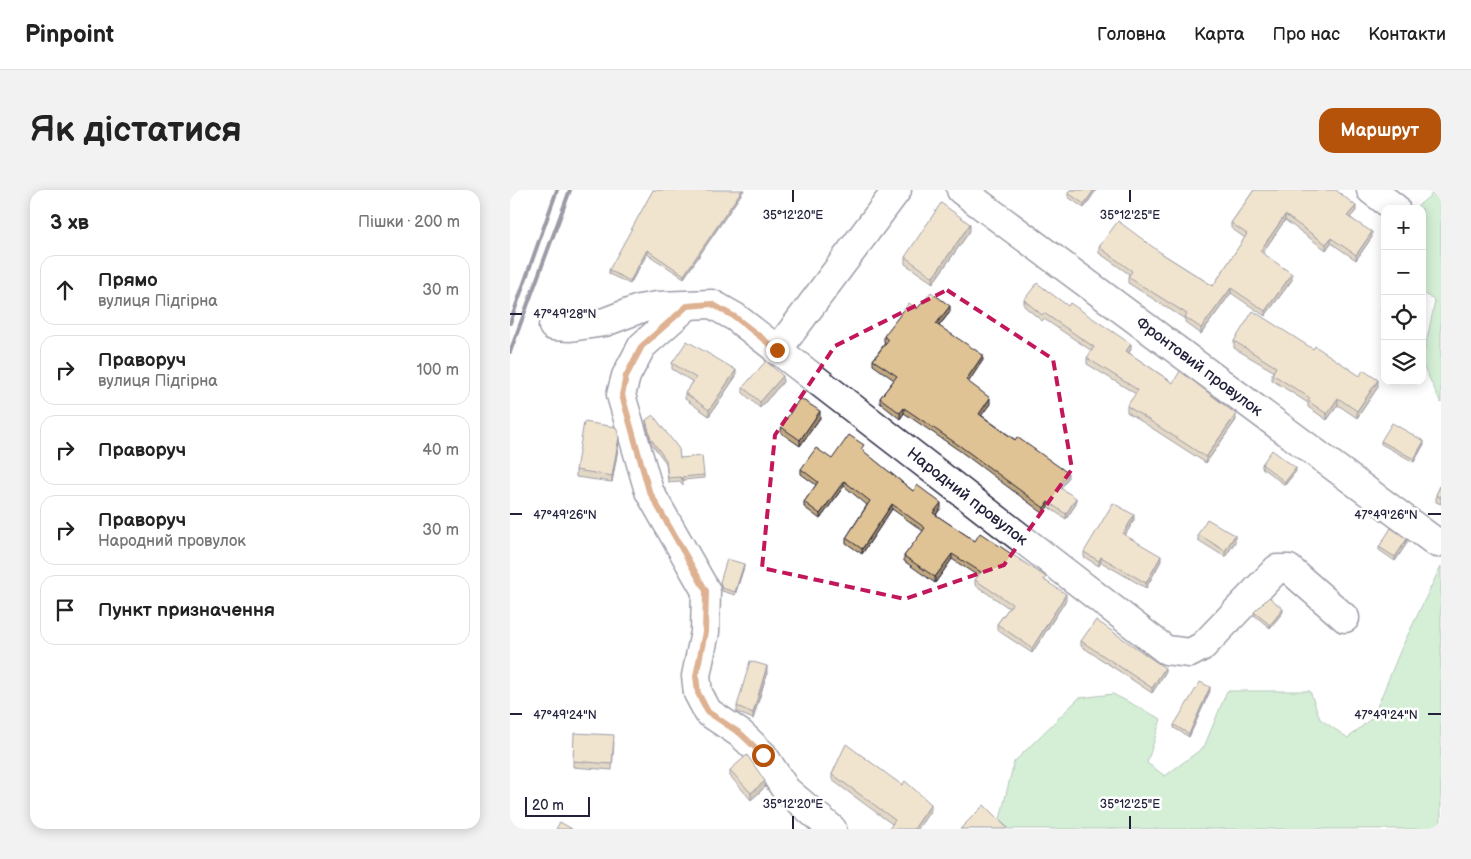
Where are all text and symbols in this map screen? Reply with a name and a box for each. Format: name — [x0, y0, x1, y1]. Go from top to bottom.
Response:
text: Pinpoint — [25, 20, 114, 49]
text: Головна — [1097, 24, 1166, 45]
text: Карта — [1194, 24, 1245, 45]
text: Про нас — [1273, 24, 1340, 45]
text: Контакти — [1368, 24, 1446, 45]
button: Маршрут — [1319, 108, 1441, 153]
text: Як дістатися — [30, 109, 242, 152]
map controls — [1381, 205, 1426, 385]
button: + — [1381, 205, 1426, 250]
text: 35°12'20"E — [763, 208, 823, 223]
text: 35°12'25"E — [1100, 208, 1160, 223]
text: 3 хв — [50, 210, 89, 235]
text: Пішки · 200 m — [358, 213, 460, 232]
button: − — [1381, 250, 1426, 295]
text: Прямо — [98, 269, 158, 292]
icon: ahead — [51, 276, 79, 304]
text: 30 m — [422, 281, 459, 300]
text: вулиця Підгірна — [98, 292, 218, 311]
button: locate — [1381, 295, 1426, 340]
text: 47°49'28"N — [533, 307, 597, 322]
street label: Фронтовий провулок — [1132, 313, 1266, 421]
route end — [766, 339, 789, 362]
button: layers — [1381, 340, 1426, 385]
text: Праворуч — [98, 349, 186, 372]
icon: right — [51, 356, 79, 384]
text: 100 m — [416, 361, 459, 380]
text: вулиця Підгірна — [98, 372, 218, 391]
icon: right — [51, 436, 79, 464]
text: Праворуч — [98, 439, 186, 462]
text: 40 m — [422, 441, 459, 460]
street label: Народний провулок — [903, 444, 1031, 550]
text: 47°49'26"N — [533, 508, 597, 523]
text: 47°49'26"N — [1354, 508, 1418, 523]
text: Праворуч — [98, 509, 186, 532]
icon: right — [51, 516, 79, 544]
text: 30 m — [422, 521, 459, 540]
text: Народний провулок — [98, 532, 246, 551]
icon: arrive — [51, 596, 79, 624]
text: Пункт призначення — [98, 599, 275, 622]
text: 47°49'24"N — [533, 708, 597, 723]
text: 47°49'24"N — [1354, 708, 1418, 723]
route start — [752, 744, 775, 767]
scale bar — [525, 794, 590, 817]
text: 20 m — [532, 797, 564, 814]
text: 35°12'20"E — [763, 797, 823, 812]
text: 35°12'25"E — [1100, 797, 1160, 812]

